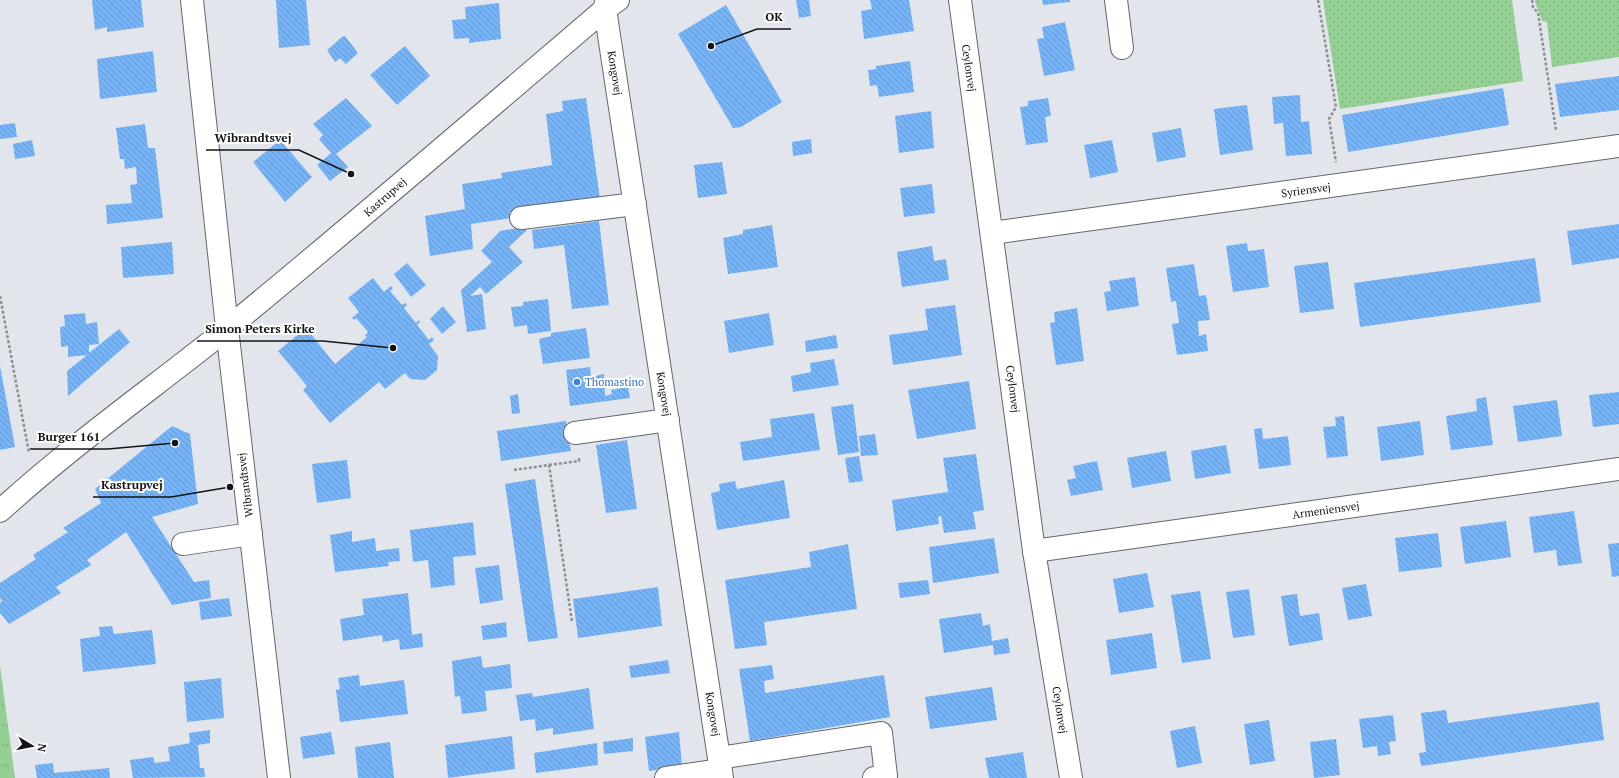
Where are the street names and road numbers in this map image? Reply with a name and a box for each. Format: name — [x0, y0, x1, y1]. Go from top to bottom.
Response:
street label: Ceylonvej — [959, 43, 979, 93]
street label: Kongovej — [605, 50, 625, 96]
street label: Kastrupvej — [361, 175, 409, 219]
street label: Syriensvej — [1280, 180, 1332, 200]
street label: Ceylonvej — [1003, 364, 1023, 414]
street label: Kongovej — [654, 371, 674, 417]
street label: Wibrandtsvej — [234, 452, 256, 518]
street label: Armeniensvej — [1292, 498, 1360, 522]
street label: Ceylonvej — [1049, 685, 1071, 735]
street label: Kongovej — [703, 691, 723, 737]

